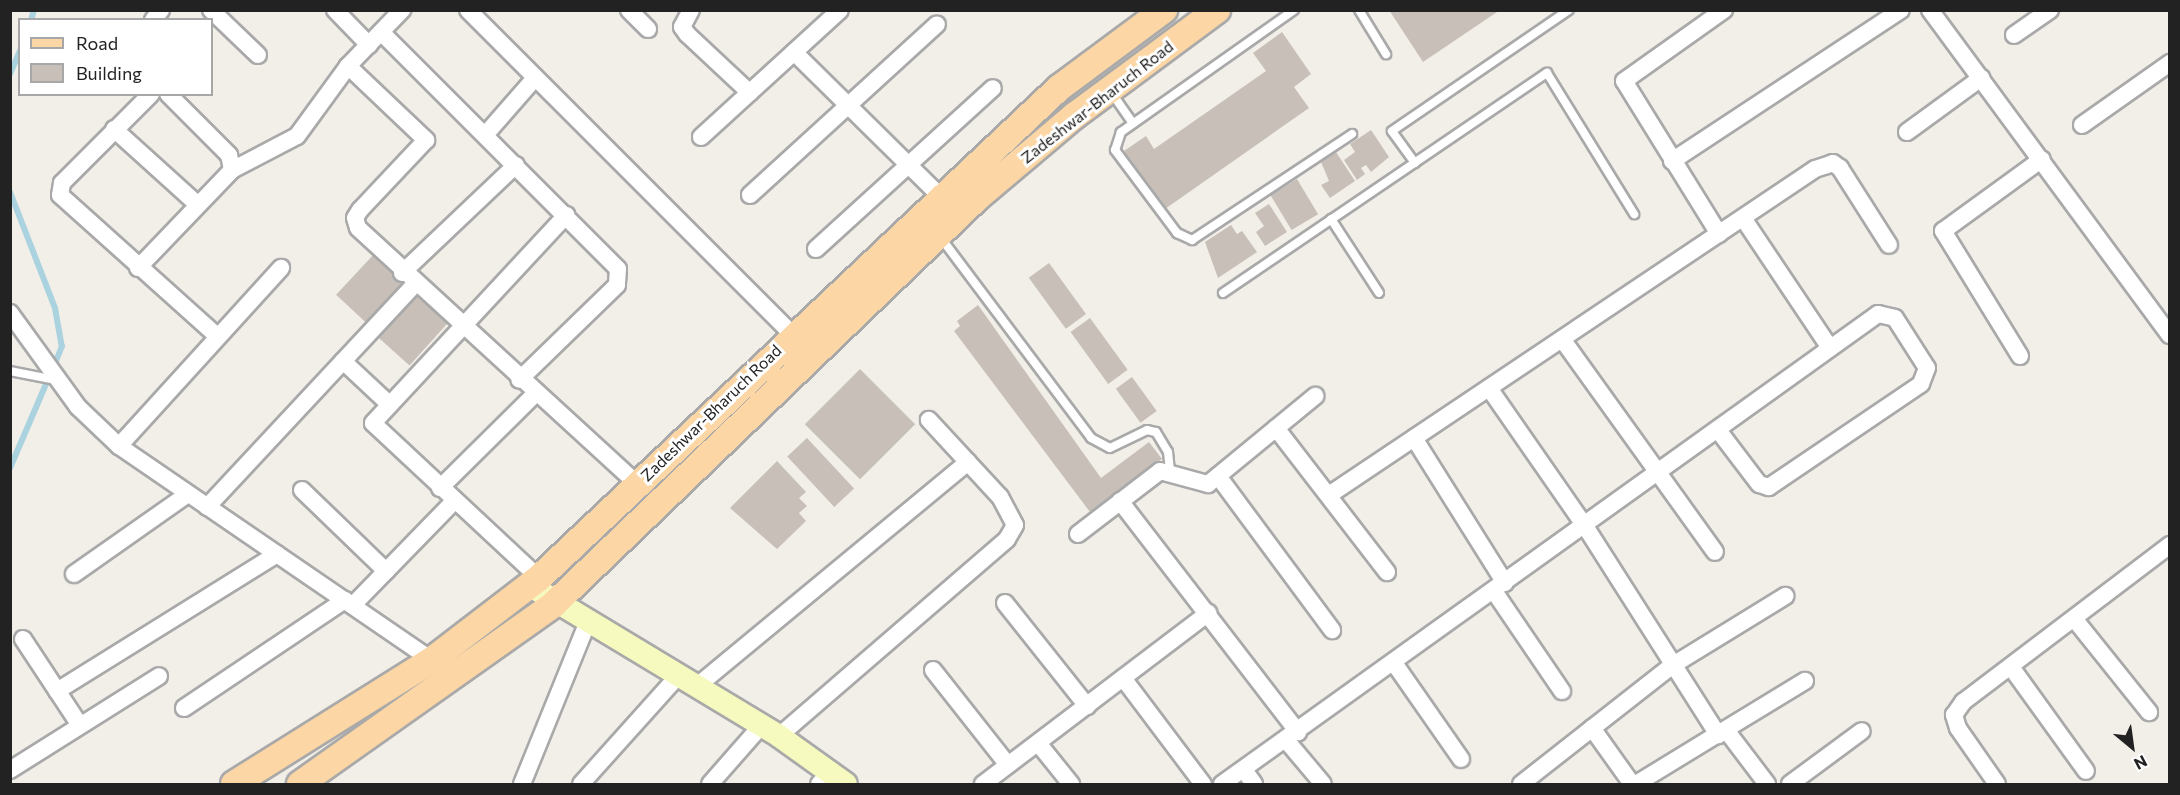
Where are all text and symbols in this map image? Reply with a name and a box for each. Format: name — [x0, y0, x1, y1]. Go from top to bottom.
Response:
legend — [18, 18, 213, 96]
text: Road — [76, 32, 118, 54]
street label: Zadeshwar-Bharuch Road — [1017, 37, 1177, 167]
text: Building — [76, 62, 142, 84]
street label: Zadeshwar-Bharuch Road — [637, 341, 785, 485]
north arrow — [2102, 717, 2162, 777]
text: N — [2131, 752, 2151, 774]

